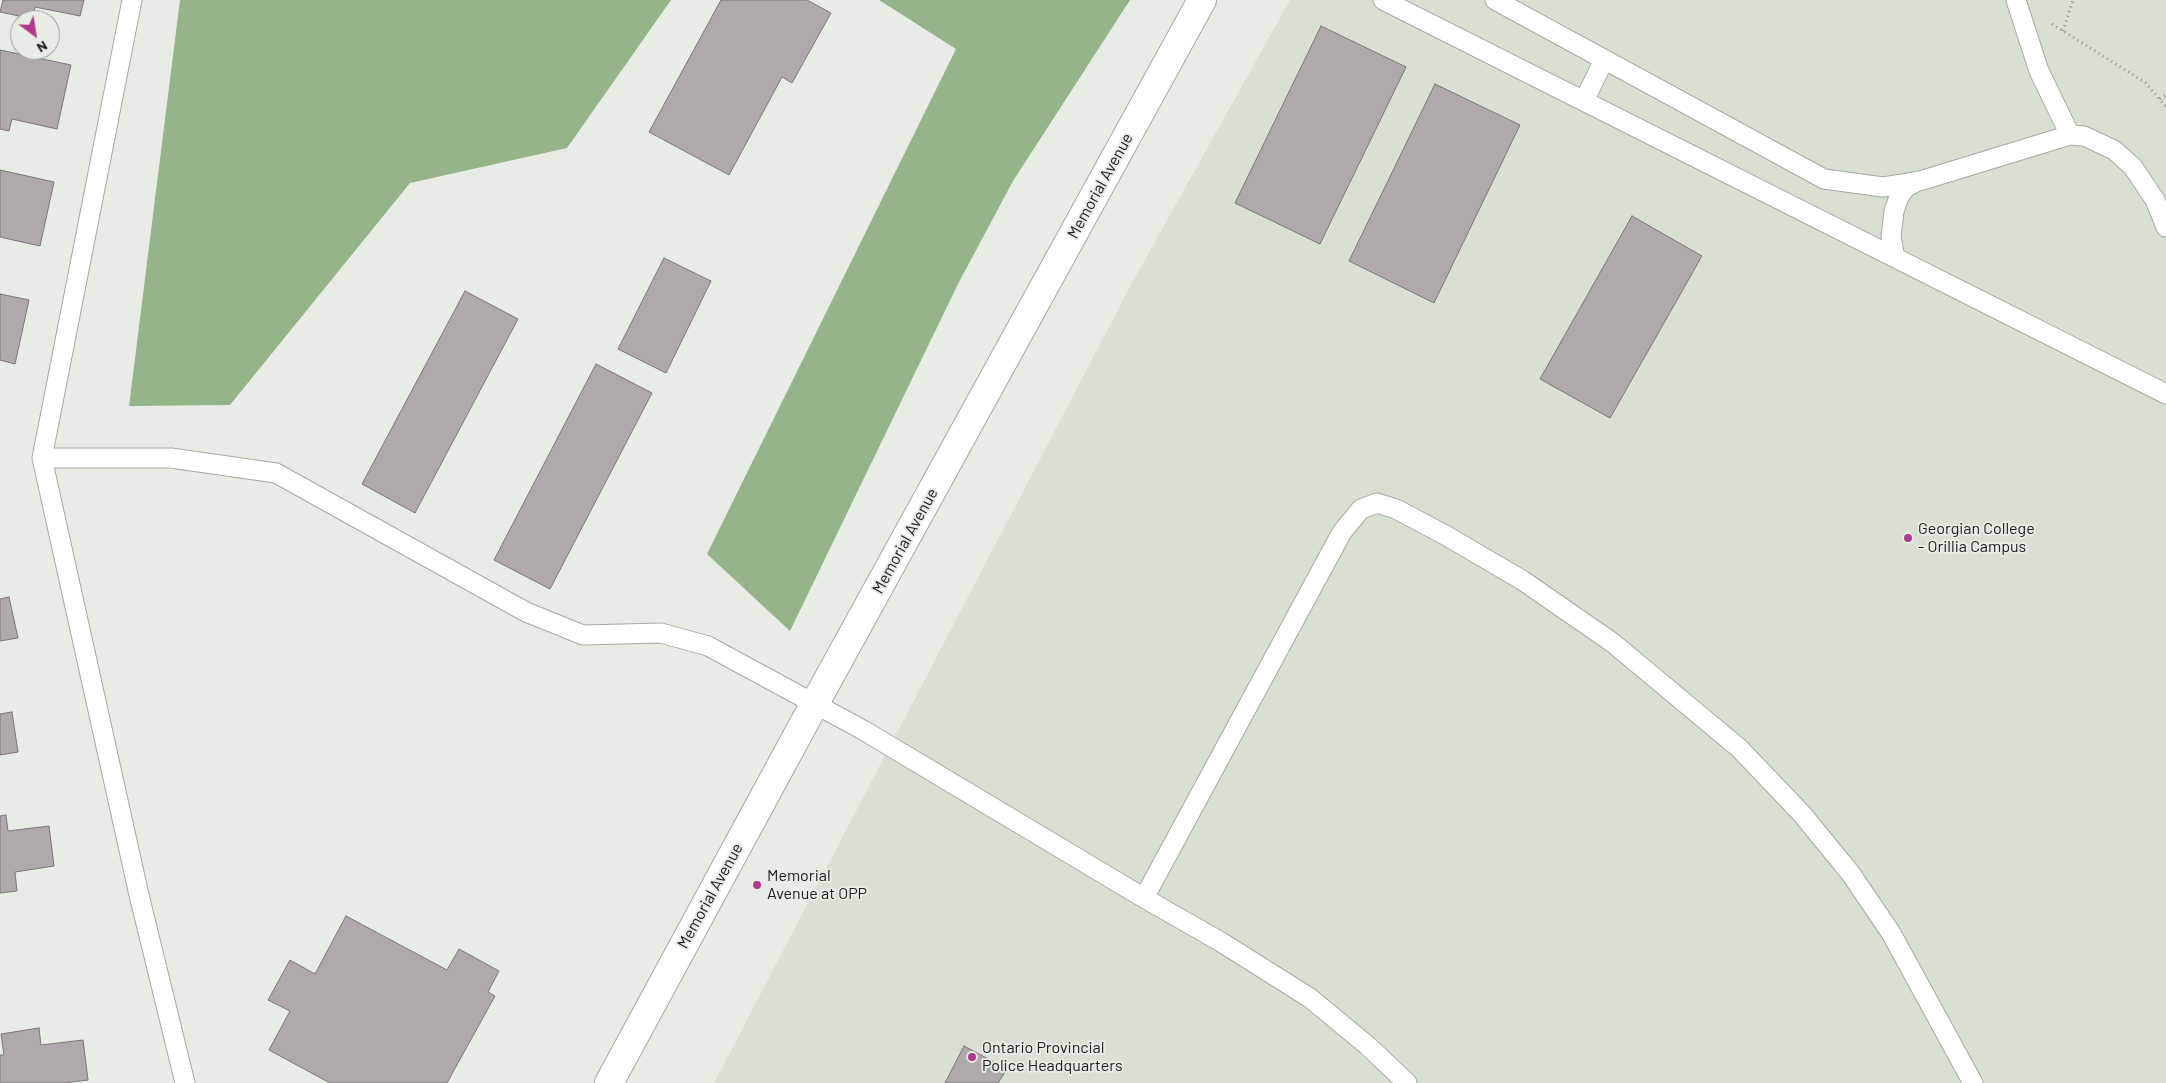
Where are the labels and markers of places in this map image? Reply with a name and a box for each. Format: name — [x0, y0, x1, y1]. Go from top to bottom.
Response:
place label: Georgian College - Orillia Campus — [1918, 519, 2035, 557]
marker: Georgian College - Orillia Campus — [1902, 532, 1914, 544]
place label: Memorial Avenue at OPP — [767, 866, 867, 904]
marker: Memorial Avenue at OPP — [751, 879, 763, 891]
place label: Ontario Provincial Police Headquarters — [982, 1038, 1123, 1076]
marker: Ontario Provincial Police Headquarters — [966, 1051, 978, 1063]

